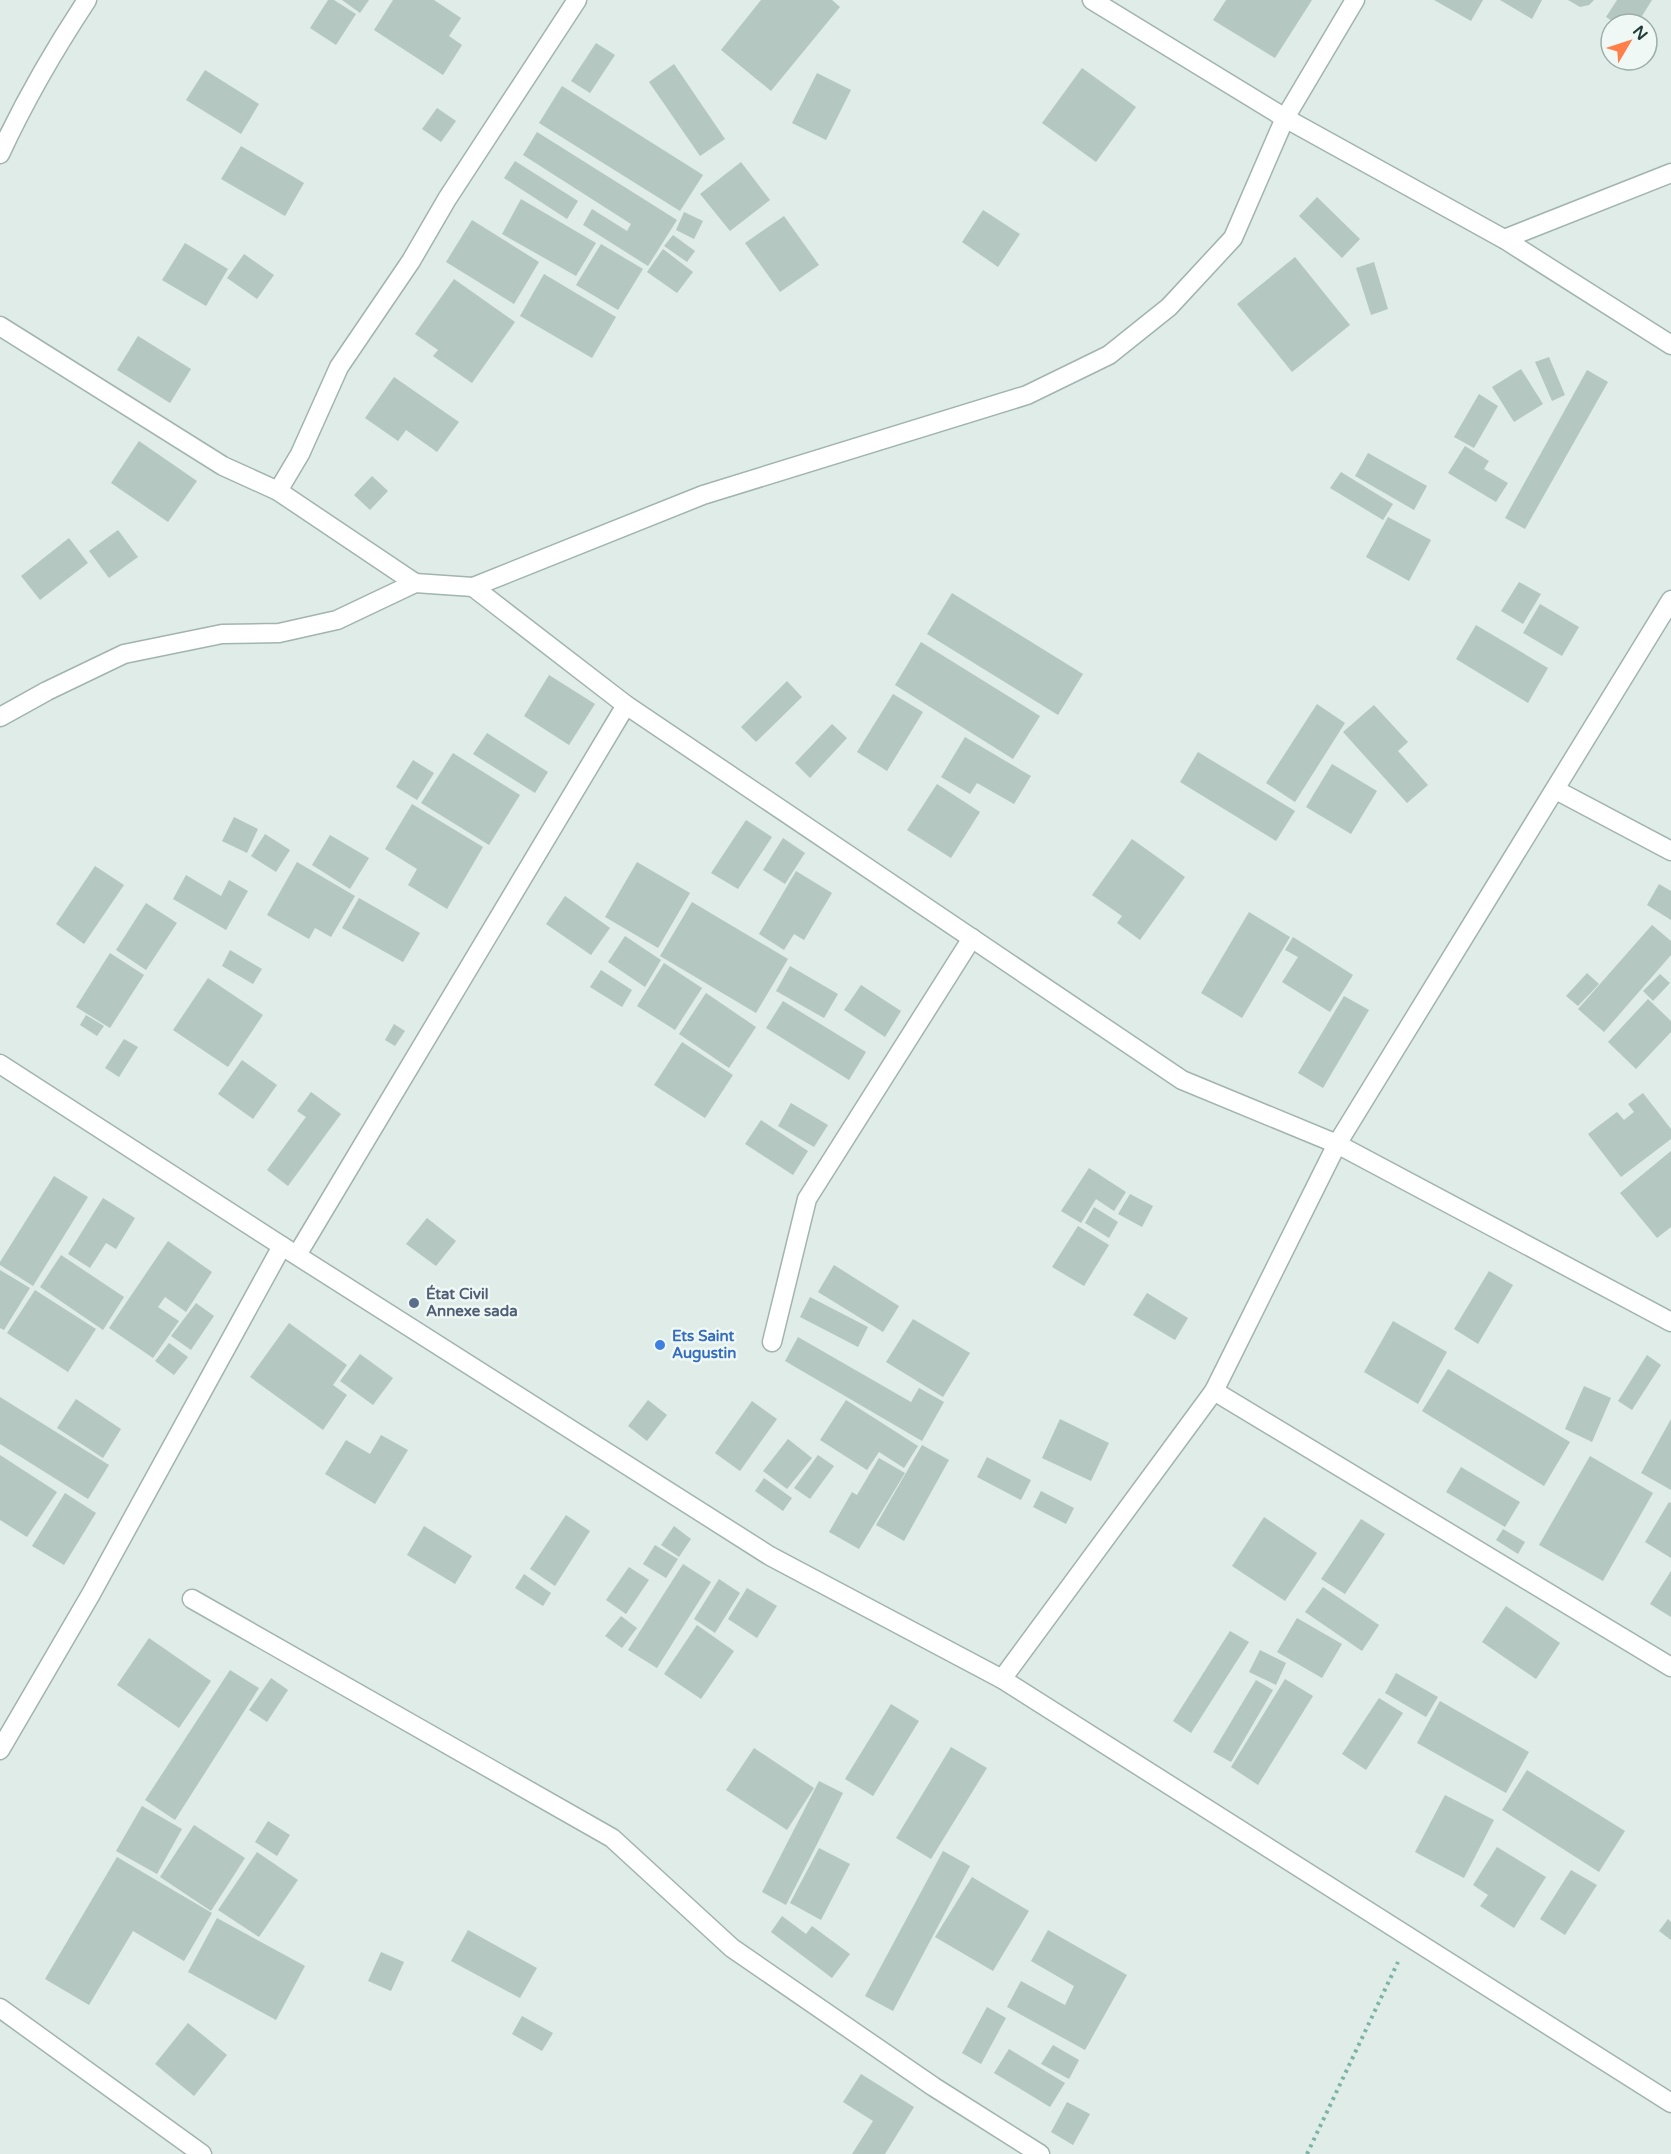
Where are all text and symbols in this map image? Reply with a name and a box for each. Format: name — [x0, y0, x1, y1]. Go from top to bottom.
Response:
north arrow — [1599, 12, 1659, 72]
text: N — [1628, 22, 1652, 44]
place label: État Civil Annexe sada — [426, 1284, 518, 1320]
marker: État Civil Annexe sada — [407, 1296, 421, 1310]
place label: Ets Saint Augustin — [672, 1327, 736, 1363]
marker: Ets Saint Augustin — [653, 1338, 667, 1352]

